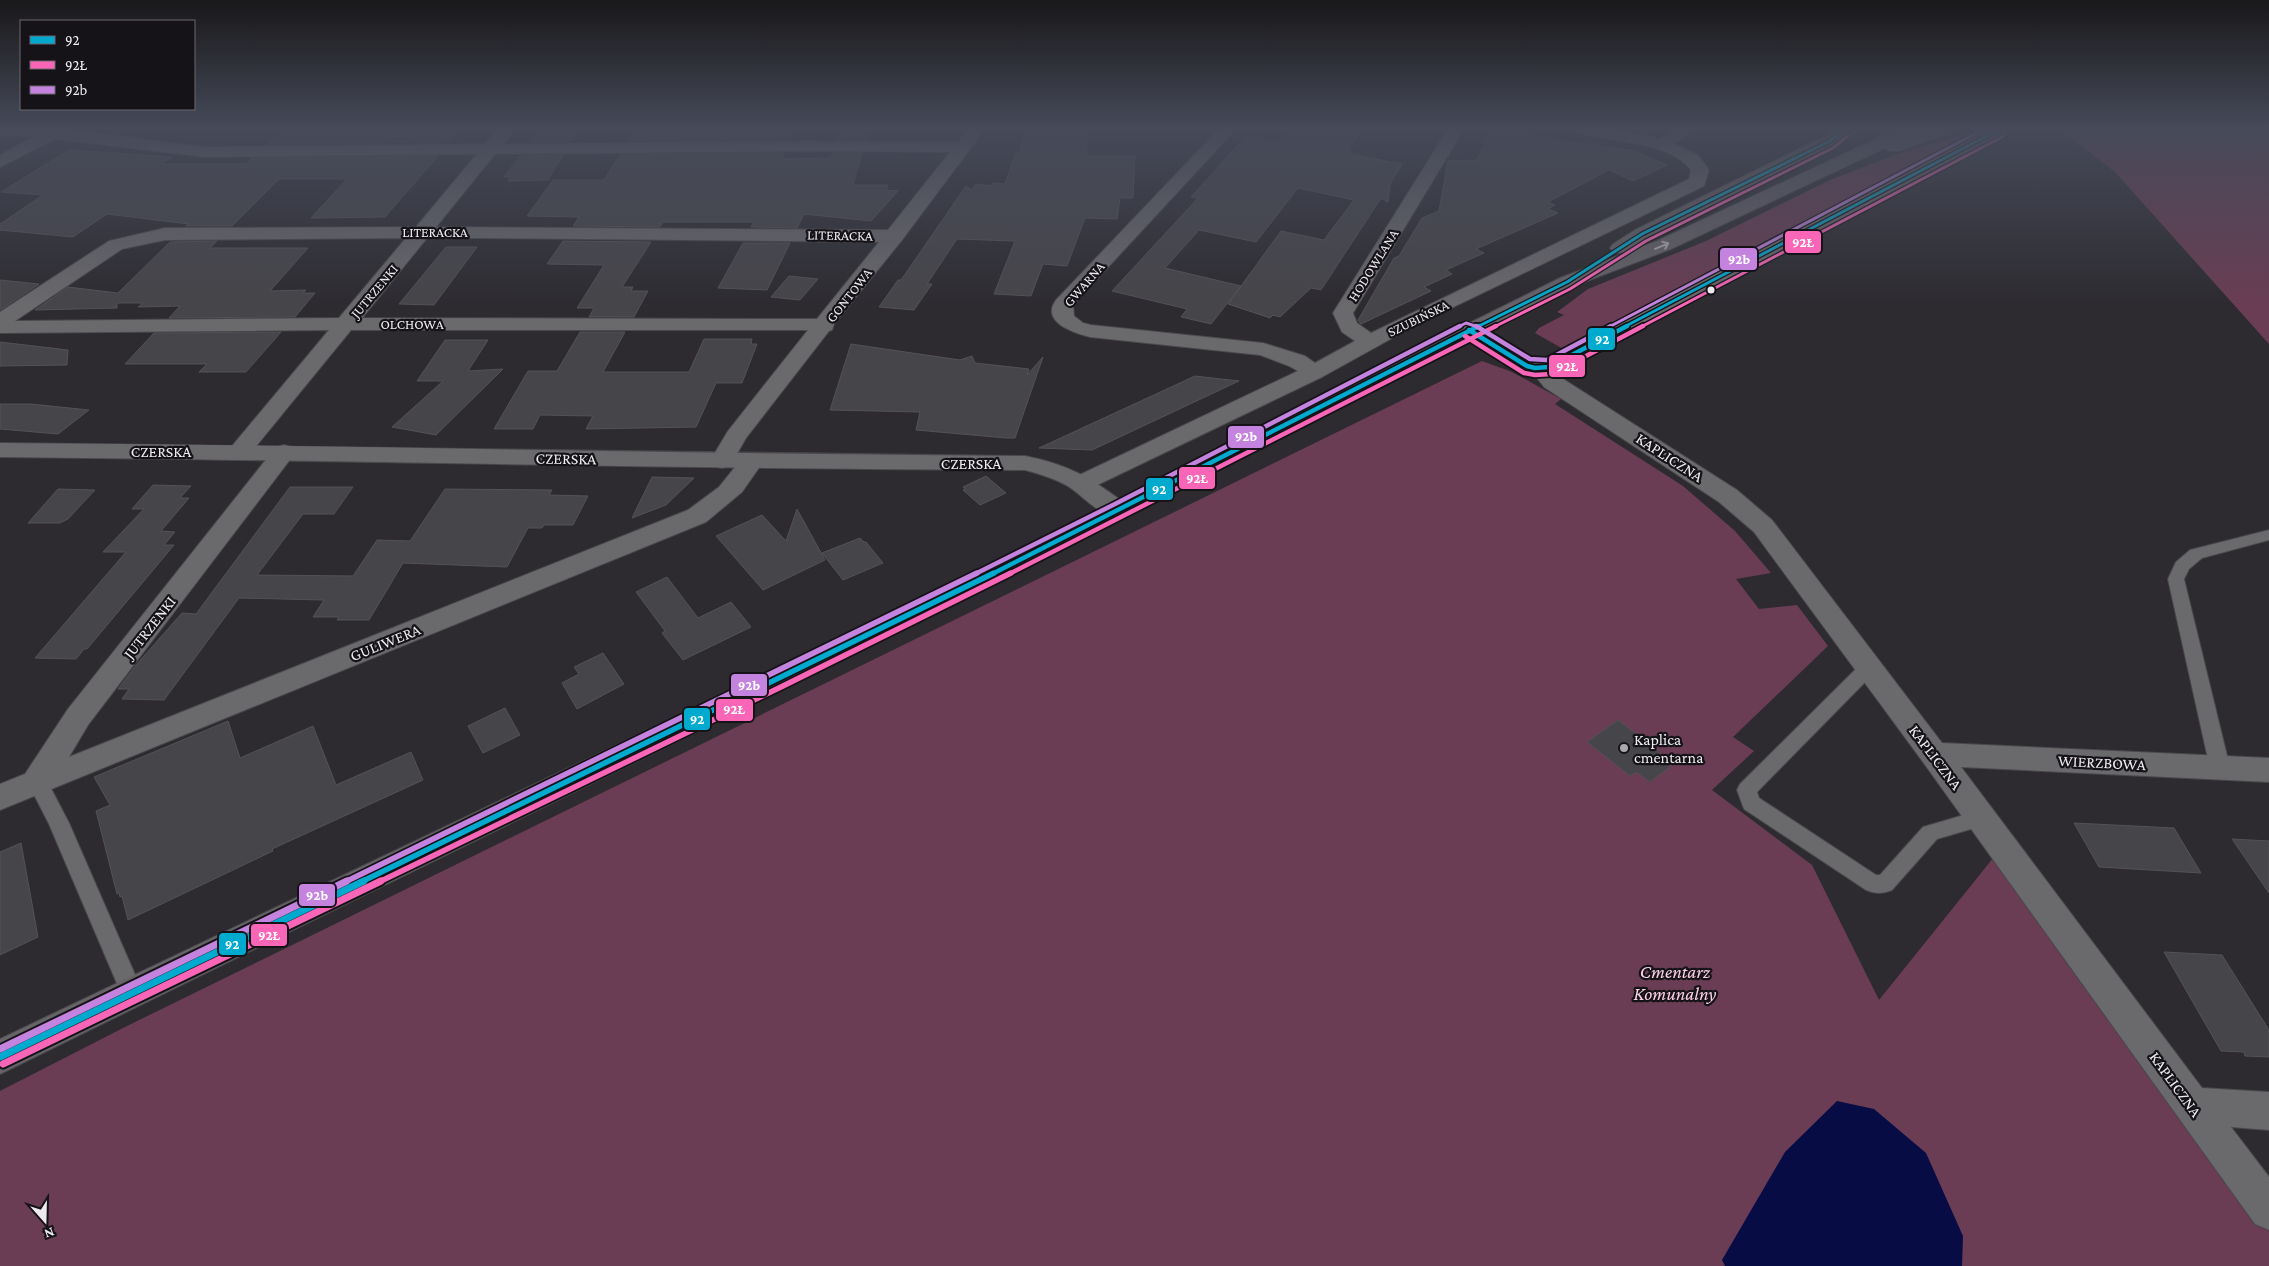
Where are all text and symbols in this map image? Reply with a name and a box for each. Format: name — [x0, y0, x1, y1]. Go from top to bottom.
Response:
legend — [20, 20, 195, 110]
text: 92 — [65, 32, 80, 48]
text: 92Ł — [65, 57, 88, 73]
text: 92b — [65, 82, 88, 98]
street label: LITERACKA — [402, 224, 468, 240]
street label: LITERACKA — [807, 226, 873, 244]
street label: HODOWLANA — [1344, 226, 1402, 304]
line badge: 92Ł — [1784, 230, 1822, 254]
text: 92Ł — [1792, 234, 1815, 250]
one-way arrow — [1654, 241, 1669, 250]
line badge: 92b — [1719, 247, 1758, 271]
text: 92b — [1728, 251, 1751, 267]
street label: GWARNA — [1060, 258, 1108, 310]
street label: JUTRZENKI — [346, 261, 401, 323]
street label: GONTOWA — [823, 265, 875, 325]
unlabelled marker — [1706, 285, 1716, 295]
street label: SZUBIŃSKA — [1385, 296, 1451, 340]
street label: OLCHOWA — [380, 316, 444, 332]
line badge: 92 — [1587, 327, 1616, 351]
text: 92 — [1595, 331, 1609, 347]
line badge: 92Ł — [1548, 354, 1586, 378]
text: 92Ł — [1556, 358, 1579, 374]
line badge: 92b — [1227, 425, 1265, 449]
text: 92b — [1235, 428, 1258, 444]
street label: KAPLICZNA — [1633, 430, 1707, 486]
street label: CZERSKA — [131, 443, 192, 460]
street label: CZERSKA — [536, 449, 597, 468]
street label: CZERSKA — [941, 455, 1002, 472]
line badge: 92Ł — [1178, 466, 1216, 490]
text: 92Ł — [1186, 470, 1209, 486]
line badge: 92 — [1145, 477, 1174, 501]
text: 92 — [1152, 481, 1166, 497]
street label: JUTRZENKI — [119, 593, 180, 664]
street label: GULIWERA — [348, 620, 424, 664]
line badge: 92b — [730, 673, 768, 697]
text: 92b — [738, 677, 761, 693]
line badge: 92Ł — [715, 698, 754, 722]
text: 92Ł — [723, 701, 746, 717]
line badge: 92 — [683, 707, 711, 731]
text: 92 — [690, 711, 704, 727]
street label: KAPLICZNA — [1906, 722, 1966, 794]
place label: Kaplica cmentarna — [1634, 731, 1704, 766]
marker: Kaplica cmentarna — [1618, 742, 1630, 754]
street label: WIERZBOWA — [2058, 752, 2147, 773]
line badge: 92b — [298, 883, 336, 907]
text: 92b — [306, 887, 329, 903]
line badge: 92Ł — [250, 923, 288, 947]
text: 92Ł — [258, 927, 281, 943]
line badge: 92 — [218, 932, 247, 956]
text: 92 — [225, 936, 239, 952]
park label: Cmentarz Komunalny — [1634, 961, 1716, 1004]
street label: KAPLICZNA — [2146, 1048, 2205, 1121]
north arrow — [20, 1196, 70, 1246]
text: N — [42, 1224, 57, 1243]

